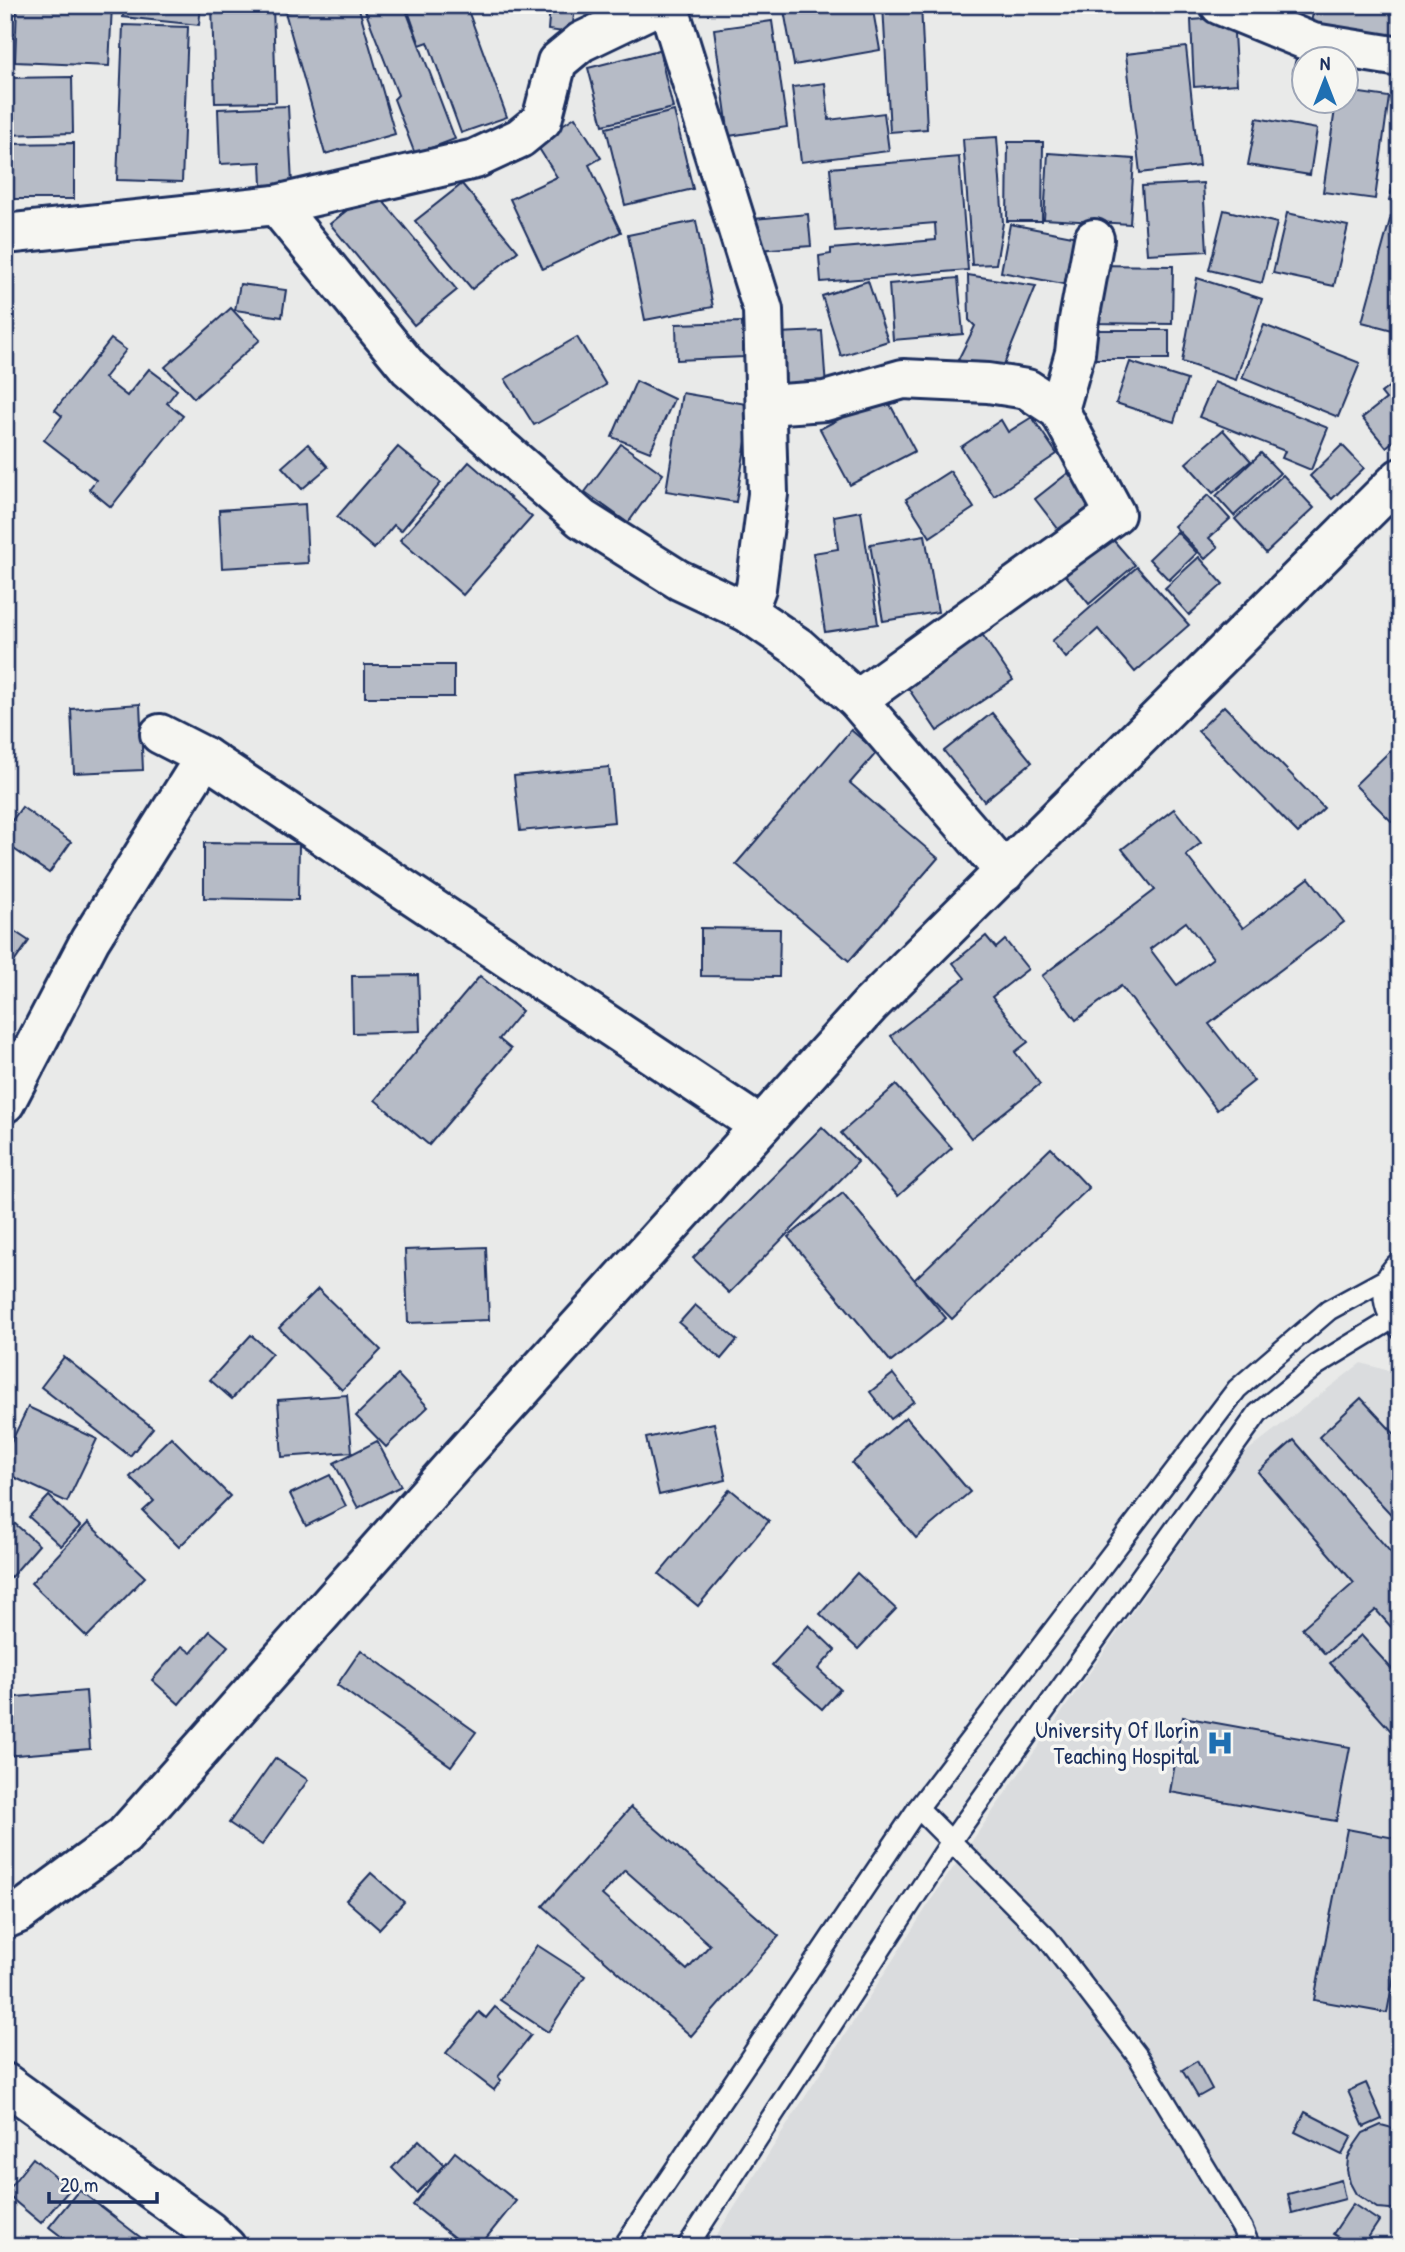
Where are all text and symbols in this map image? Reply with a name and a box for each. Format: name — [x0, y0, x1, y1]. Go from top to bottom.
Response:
north arrow — [1290, 46, 1360, 116]
text: N — [1320, 50, 1330, 76]
place label: University Of Ilorin Teaching Hospital — [1035, 1714, 1200, 1771]
hospital icon: University Of Ilorin Teaching Hospital — [1205, 1728, 1235, 1758]
scale bar — [49, 2161, 158, 2205]
text: 20 m — [60, 2170, 98, 2199]

